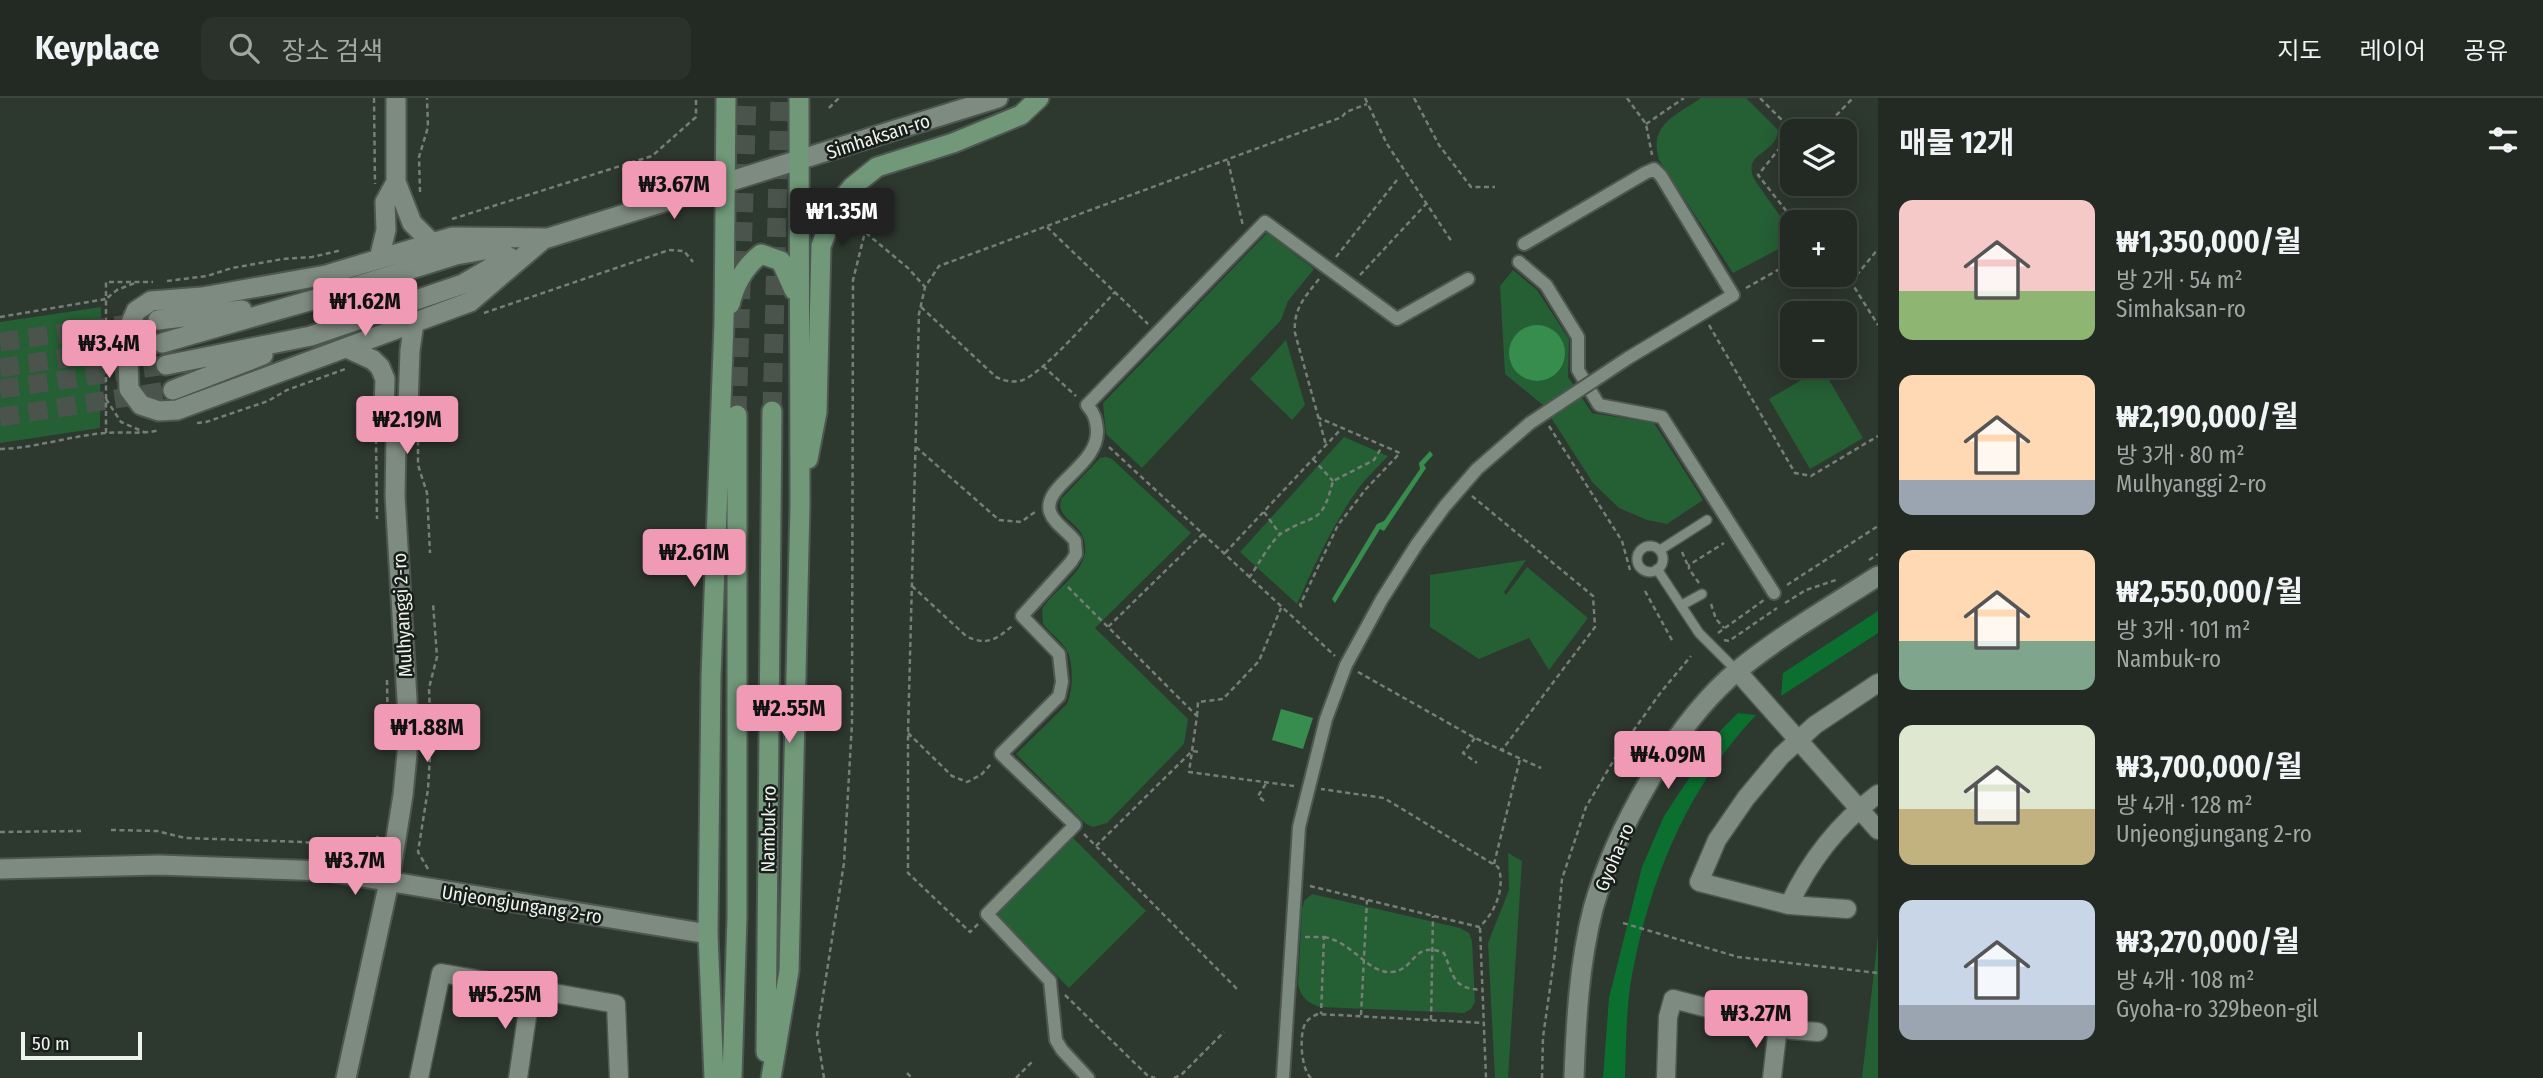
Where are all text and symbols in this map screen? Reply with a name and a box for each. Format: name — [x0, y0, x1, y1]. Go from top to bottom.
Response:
search box — [201, 17, 691, 80]
text: Keyplace — [35, 28, 159, 68]
icon: search — [225, 29, 263, 67]
text: 장소 검색 — [281, 36, 383, 67]
text: 지도 — [2277, 37, 2322, 65]
text: 레이어 — [2360, 37, 2426, 65]
text: 공유 — [2464, 37, 2508, 65]
street label: Simhaksan-ro — [824, 109, 933, 164]
map controls — [1780, 119, 1857, 378]
button: layers — [1780, 119, 1857, 196]
icon: filters — [2484, 121, 2522, 159]
text: 매물 12개 — [1899, 125, 2015, 161]
pin: ₩3.67M — [617, 162, 731, 221]
text: ₩3.67M — [638, 170, 710, 198]
pin: ₩1.35M — [785, 188, 899, 248]
text: ₩1.35M — [806, 197, 878, 225]
button: + — [1780, 210, 1857, 287]
text: ₩1,350,000/월 — [2116, 224, 2302, 260]
icon: home — [1955, 228, 2039, 312]
text: 방 2개 · 54 m² — [2116, 266, 2243, 294]
pin: ₩1.62M — [308, 278, 422, 338]
text: ₩1.62M — [329, 287, 401, 315]
text: Simhaksan-ro — [2116, 295, 2246, 323]
button: − — [1780, 301, 1857, 378]
pin: ₩3.4M — [60, 320, 158, 380]
text: ₩3.4M — [78, 329, 140, 357]
pin: ₩2.19M — [350, 396, 464, 456]
text: ₩2,190,000/월 — [2116, 399, 2299, 435]
icon: home — [1955, 403, 2039, 487]
text: ₩2.19M — [372, 405, 442, 433]
text: 방 3개 · 80 m² — [2116, 441, 2245, 469]
text: Mulhyanggi 2-ro — [2116, 470, 2267, 498]
pin: ₩2.61M — [637, 530, 751, 589]
text: ₩2.61M — [659, 538, 729, 566]
street label: Mulhyanggi 2-ro — [388, 552, 417, 678]
text: ₩2,550,000/월 — [2116, 574, 2303, 610]
icon: home — [1955, 578, 2039, 662]
text: 방 3개 · 101 m² — [2116, 616, 2250, 644]
text: Nambuk-ro — [2116, 645, 2221, 673]
pin: ₩2.55M — [732, 686, 846, 745]
text: ₩2.55M — [753, 694, 825, 722]
pin: ₩1.88M — [370, 704, 484, 764]
text: ₩1.88M — [390, 713, 464, 741]
pin: ₩4.09M — [1611, 732, 1725, 791]
text: ₩4.09M — [1630, 740, 1706, 768]
text: ₩3,700,000/월 — [2116, 749, 2303, 785]
icon: home — [1955, 753, 2039, 837]
street label: Nambuk-ro — [756, 785, 781, 873]
text: 방 4개 · 128 m² — [2116, 791, 2252, 819]
street label: Gyoha-ro — [1590, 820, 1639, 895]
text: Unjeongjungang 2-ro — [2116, 820, 2312, 848]
pin: ₩3.7M — [306, 838, 404, 897]
text: ₩3.7M — [325, 846, 385, 874]
street label: Unjeongjungang 2-ro — [440, 880, 604, 929]
text: ₩3,270,000/월 — [2116, 924, 2300, 960]
icon: home — [1955, 928, 2039, 1012]
text: 방 4개 · 108 m² — [2116, 966, 2254, 994]
pin: ₩5.25M — [448, 972, 562, 1031]
text: ₩5.25M — [469, 980, 541, 1008]
pin: ₩3.27M — [1699, 990, 1813, 1050]
text: Gyoha-ro 329beon-gil — [2116, 995, 2318, 1023]
text: ₩3.27M — [1721, 999, 1791, 1027]
scale bar — [21, 1029, 142, 1061]
text: 50 m — [32, 1032, 70, 1055]

